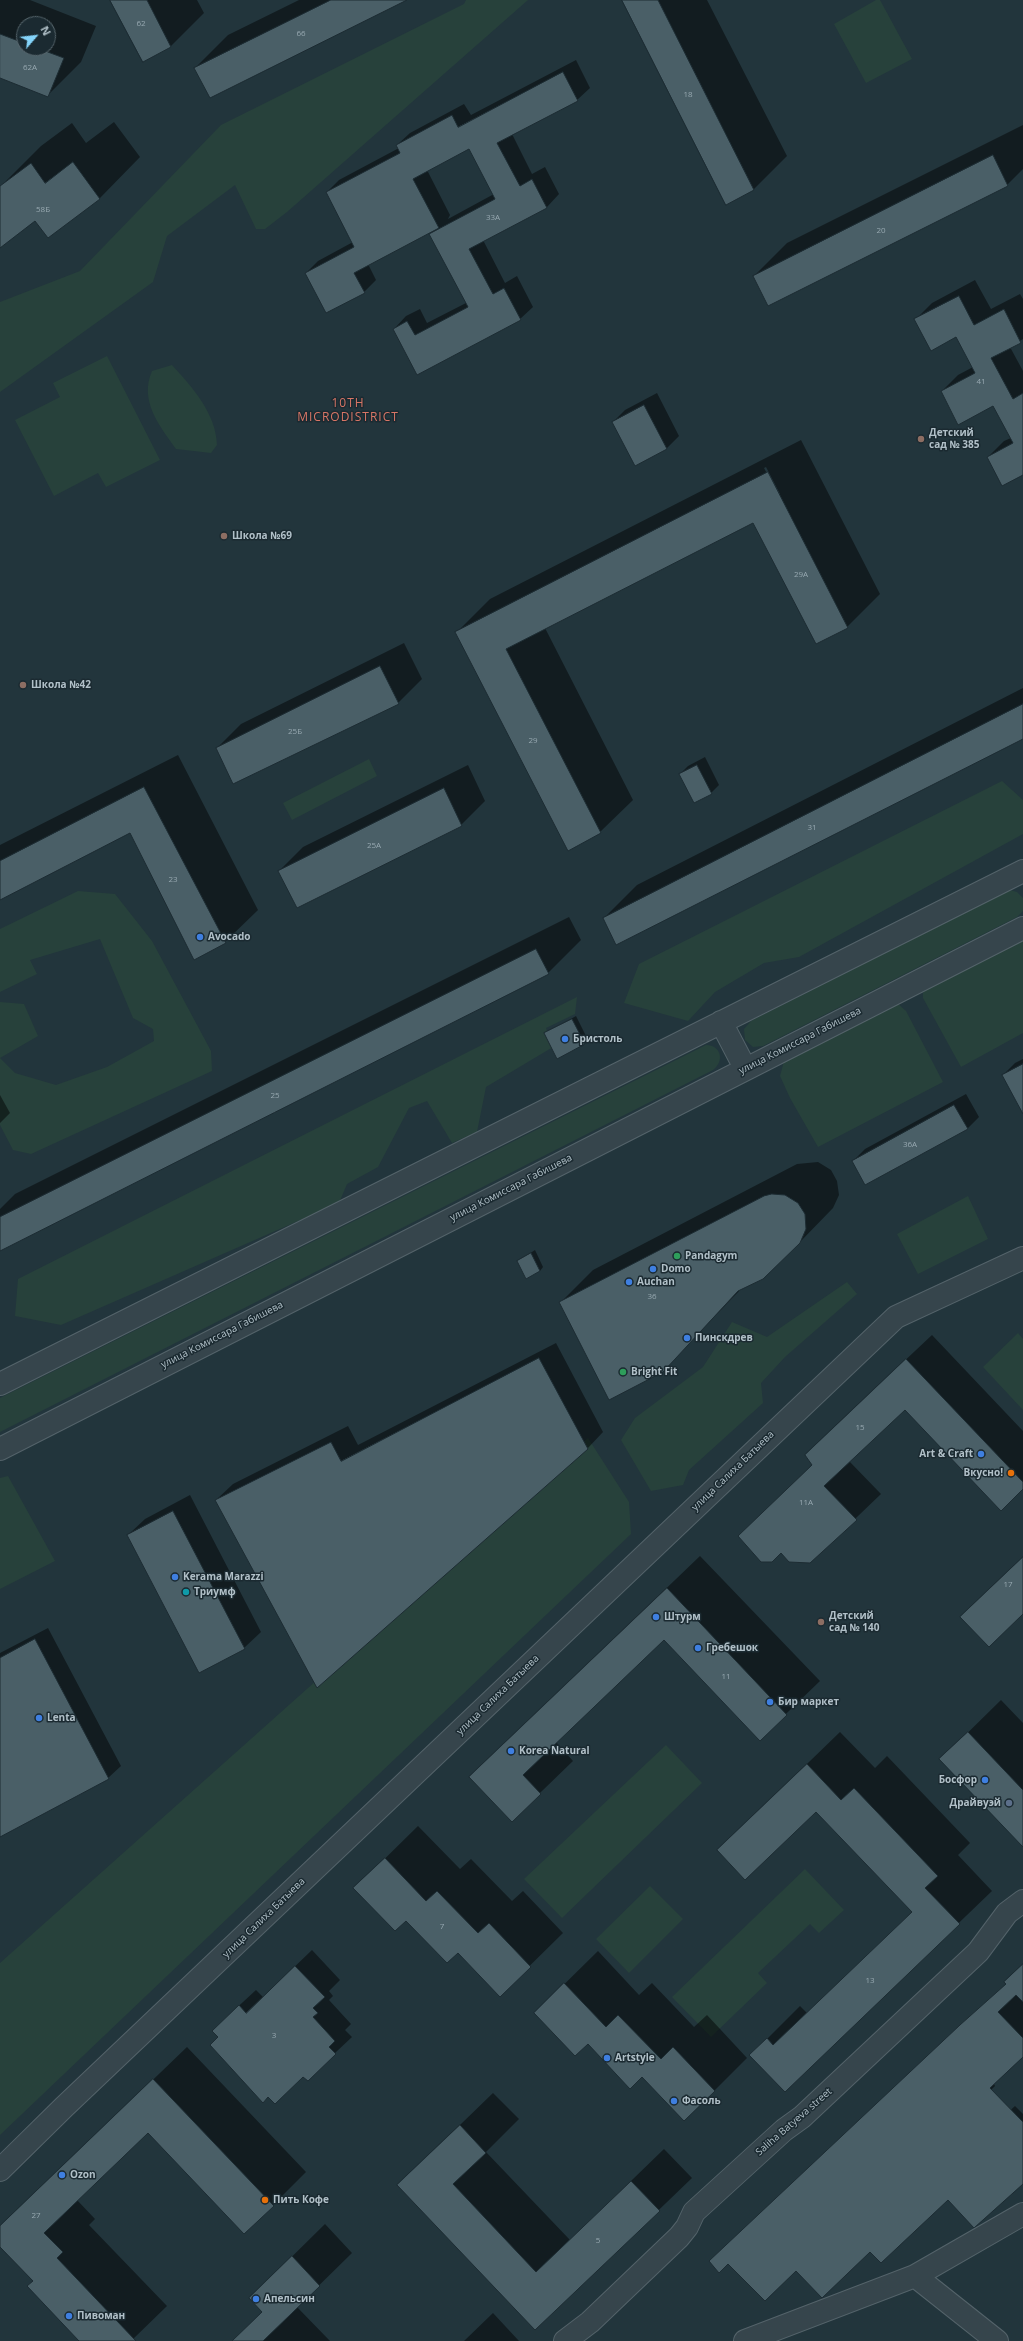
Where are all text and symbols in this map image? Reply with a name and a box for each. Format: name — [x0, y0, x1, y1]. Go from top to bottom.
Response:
north arrow — [16, 16, 56, 56]
house number: 62 — [136, 19, 146, 29]
text: N — [37, 23, 55, 38]
house number: 66 — [296, 29, 306, 39]
house number: 62А — [23, 63, 37, 73]
house number: 18 — [683, 90, 693, 100]
house number: 58Б — [36, 205, 50, 215]
house number: 33А — [486, 213, 500, 223]
house number: 20 — [876, 226, 886, 236]
house number: 41 — [976, 377, 986, 387]
district label: 10TH MICRODISTRICT — [297, 397, 399, 425]
place label: Детский сад № 385 — [929, 427, 979, 450]
marker: Детский сад № 385 — [916, 434, 926, 444]
place label: Школа №69 — [232, 530, 292, 542]
marker: Школа №69 — [219, 531, 229, 541]
house number: 29А — [794, 570, 808, 580]
place label: Школа №42 — [31, 679, 91, 691]
marker: Школа №42 — [18, 680, 28, 690]
house number: 25Б — [288, 727, 302, 737]
house number: 29 — [528, 736, 538, 746]
house number: 31 — [807, 823, 817, 833]
house number: 25А — [367, 841, 381, 851]
house number: 23 — [168, 875, 178, 885]
place label: Avocado — [208, 931, 250, 943]
marker: Avocado — [195, 932, 205, 942]
street label: улица Комиссара Габишева — [737, 1005, 863, 1077]
place label: Бристоль — [573, 1033, 622, 1045]
marker: Бристоль — [560, 1034, 570, 1044]
house number: 25 — [270, 1091, 280, 1101]
house number: 36А — [903, 1140, 917, 1150]
street label: улица Комиссара Габишева — [448, 1152, 574, 1224]
place label: Pandagym — [685, 1250, 737, 1262]
marker: Pandagym — [672, 1251, 682, 1261]
place label: Domo — [661, 1263, 691, 1275]
marker: Domo — [648, 1264, 658, 1274]
place label: Auchan — [637, 1276, 675, 1288]
marker: Auchan — [624, 1277, 634, 1287]
house number: 36 — [647, 1292, 657, 1302]
street label: улица Комиссара Габишева — [159, 1299, 285, 1371]
place label: Пинскдрев — [695, 1332, 753, 1344]
marker: Пинскдрев — [682, 1333, 692, 1343]
place label: Bright Fit — [631, 1366, 677, 1378]
marker: Bright Fit — [618, 1367, 628, 1377]
house number: 15 — [855, 1423, 865, 1433]
street label: улица Салиха Батыева — [689, 1429, 777, 1513]
place label: Art & Craft — [919, 1448, 973, 1460]
marker: Art & Craft — [976, 1449, 986, 1459]
place label: Вкусно! — [964, 1467, 1003, 1479]
marker: Вкусно! — [1006, 1468, 1016, 1478]
house number: 11А — [799, 1498, 813, 1508]
place label: Kerama Marazzi — [183, 1571, 263, 1583]
marker: Kerama Marazzi — [170, 1572, 180, 1582]
house number: 17 — [1003, 1580, 1013, 1590]
place label: Триумф — [194, 1586, 236, 1598]
marker: Триумф — [181, 1587, 191, 1597]
place label: Детский сад № 140 — [829, 1610, 879, 1634]
place label: Штурм — [664, 1611, 701, 1623]
marker: Штурм — [651, 1612, 661, 1622]
marker: Детский сад № 140 — [816, 1617, 826, 1627]
place label: Гребешок — [706, 1642, 758, 1654]
marker: Гребешок — [693, 1643, 703, 1653]
street label: улица Салиха Батыева — [454, 1653, 542, 1737]
house number: 11 — [721, 1672, 731, 1682]
place label: Бир маркет — [778, 1696, 839, 1708]
marker: Бир маркет — [765, 1697, 775, 1707]
place label: Lenta — [47, 1712, 76, 1724]
marker: Lenta — [34, 1713, 44, 1723]
place label: Korea Natural — [519, 1745, 590, 1757]
marker: Korea Natural — [506, 1746, 516, 1756]
place label: Босфор — [939, 1774, 977, 1786]
marker: Босфор — [980, 1775, 990, 1785]
place label: Драйвуэй — [949, 1797, 1001, 1809]
marker: Драйвуэй — [1004, 1798, 1014, 1808]
street label: улица Салиха Батыева — [220, 1876, 308, 1960]
house number: 7 — [440, 1922, 444, 1932]
house number: 13 — [865, 1976, 875, 1986]
house number: 3 — [272, 2031, 276, 2041]
place label: Artstyle — [615, 2052, 655, 2064]
marker: Artstyle — [602, 2053, 612, 2063]
street label: Saliha Batyeva street — [753, 2086, 835, 2158]
place label: Фасоль — [682, 2095, 721, 2107]
marker: Фасоль — [669, 2096, 679, 2106]
place label: Ozon — [70, 2169, 96, 2181]
marker: Ozon — [57, 2170, 67, 2180]
place label: Пить Кофе — [273, 2194, 329, 2206]
marker: Пить Кофе — [260, 2195, 270, 2205]
house number: 27 — [31, 2211, 41, 2221]
house number: 5 — [596, 2236, 600, 2246]
place label: Апельсин — [264, 2293, 315, 2305]
marker: Апельсин — [251, 2294, 261, 2304]
place label: Пивоман — [77, 2310, 125, 2322]
marker: Пивоман — [64, 2311, 74, 2321]

